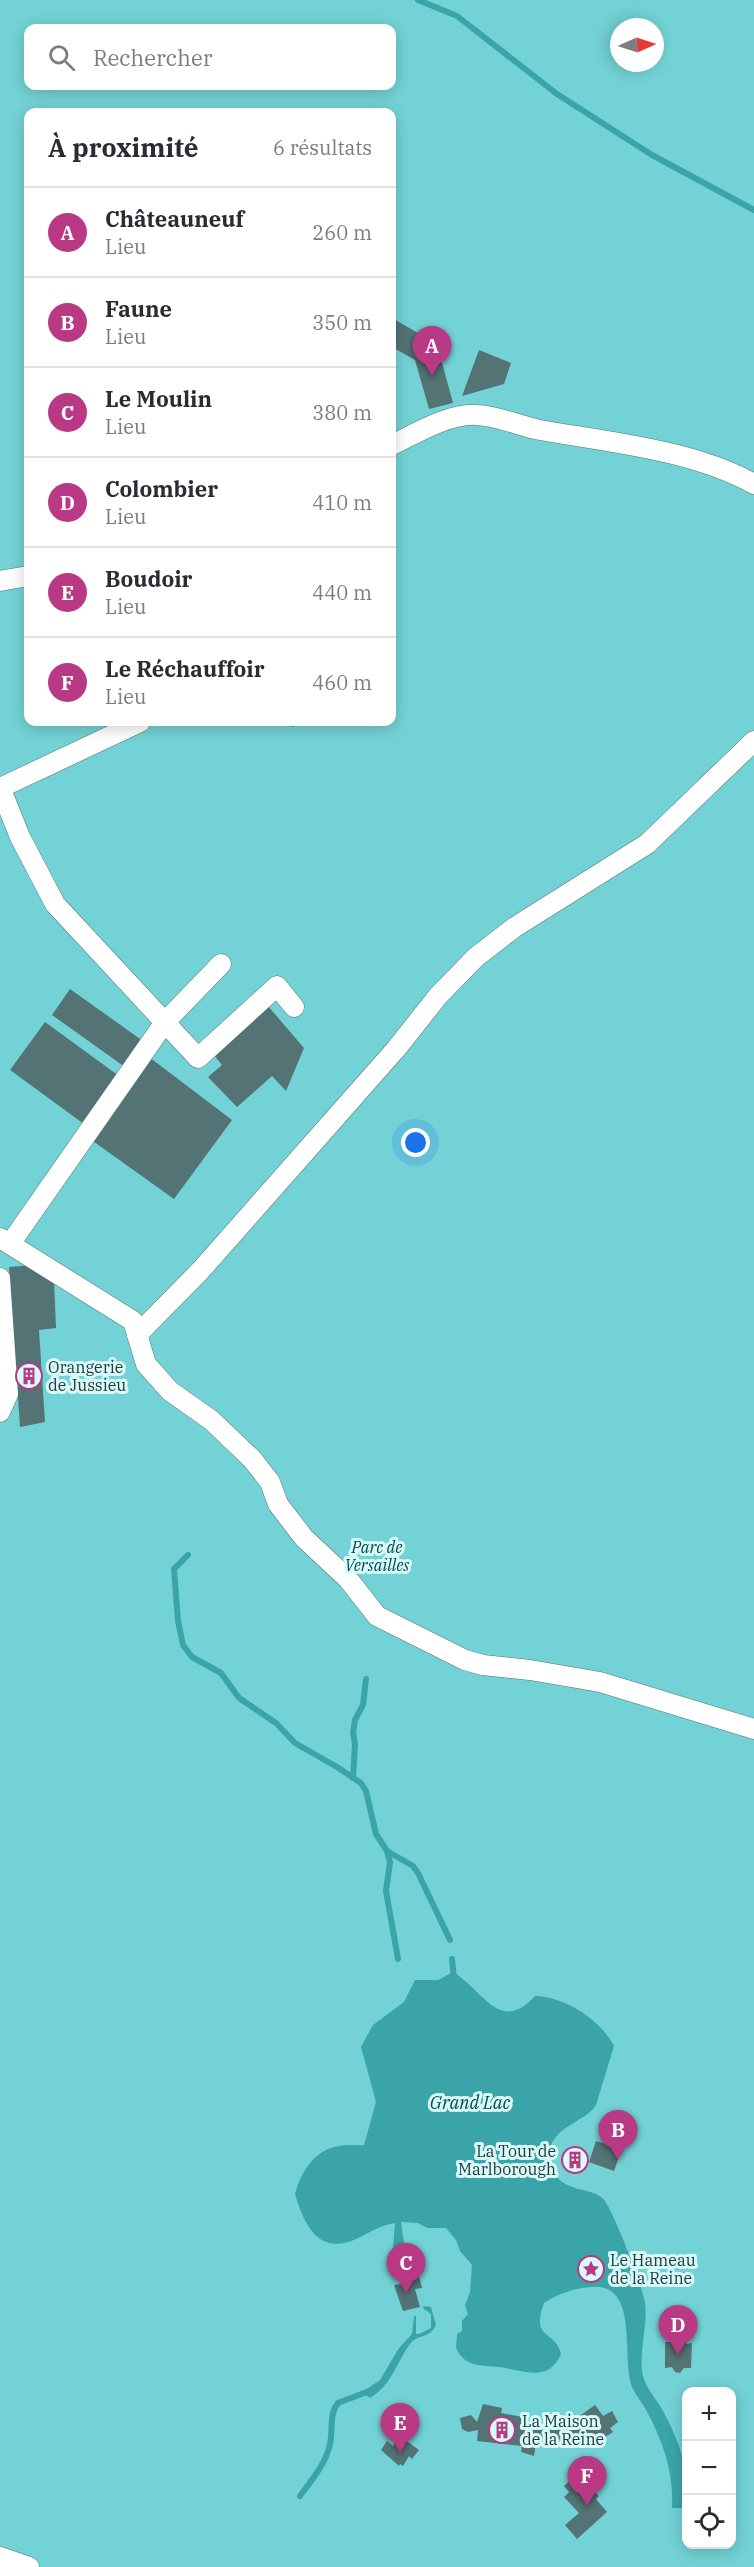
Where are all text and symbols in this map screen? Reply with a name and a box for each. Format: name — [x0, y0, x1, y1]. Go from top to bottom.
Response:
north arrow — [610, 18, 664, 72]
search box — [24, 24, 396, 90]
icon: search — [45, 41, 78, 74]
text: Rechercher — [93, 43, 212, 72]
text: À proximité — [48, 130, 199, 164]
text: 6 résultats — [273, 134, 372, 161]
text: Châteauneuf — [105, 204, 244, 233]
text: A — [61, 219, 74, 246]
text: 260 m — [312, 219, 372, 246]
text: Lieu — [105, 233, 146, 260]
text: Faune — [105, 294, 172, 323]
text: B — [60, 309, 75, 336]
text: 350 m — [312, 309, 372, 336]
text: Lieu — [105, 323, 146, 350]
pin: A — [412, 326, 452, 376]
text: Le Moulin — [105, 384, 212, 413]
text: C — [61, 399, 74, 426]
text: 380 m — [312, 399, 372, 426]
text: Lieu — [105, 413, 146, 440]
text: Colombier — [105, 474, 218, 503]
text: D — [60, 489, 75, 516]
text: 410 m — [312, 489, 372, 516]
text: Lieu — [105, 503, 146, 530]
text: Boudoir — [105, 564, 192, 593]
text: E — [61, 579, 74, 606]
text: 440 m — [312, 579, 372, 606]
text: Lieu — [105, 593, 146, 620]
text: Le Réchauffoir — [105, 654, 265, 683]
text: F — [61, 669, 74, 696]
text: 460 m — [312, 669, 372, 696]
text: Lieu — [105, 683, 146, 710]
your location — [401, 1128, 430, 1157]
place label: Orangerie de Jussieu — [48, 1357, 126, 1395]
building icon: Orangerie de Jussieu — [14, 1361, 44, 1391]
park label: Parc de Versailles — [345, 1537, 409, 1575]
water label: Grand Lac — [430, 2091, 511, 2114]
pin: B — [598, 2110, 638, 2160]
place label: La Tour de Marlborough — [458, 2141, 556, 2179]
building icon: La Tour de Marlborough — [560, 2145, 590, 2175]
pin: C — [386, 2244, 426, 2293]
place label: Le Hameau de la Reine — [610, 2250, 696, 2288]
place icon: Le Hameau de la Reine — [576, 2254, 606, 2284]
pin: D — [658, 2306, 698, 2355]
map controls — [682, 2387, 736, 2549]
button: + — [682, 2387, 736, 2441]
pin: E — [380, 2404, 420, 2453]
place label: La Maison de la Reine — [522, 2411, 604, 2449]
building icon: La Maison de la Reine — [487, 2415, 517, 2445]
button: − — [682, 2441, 736, 2495]
pin: F — [568, 2456, 606, 2506]
button: locate — [682, 2495, 736, 2549]

